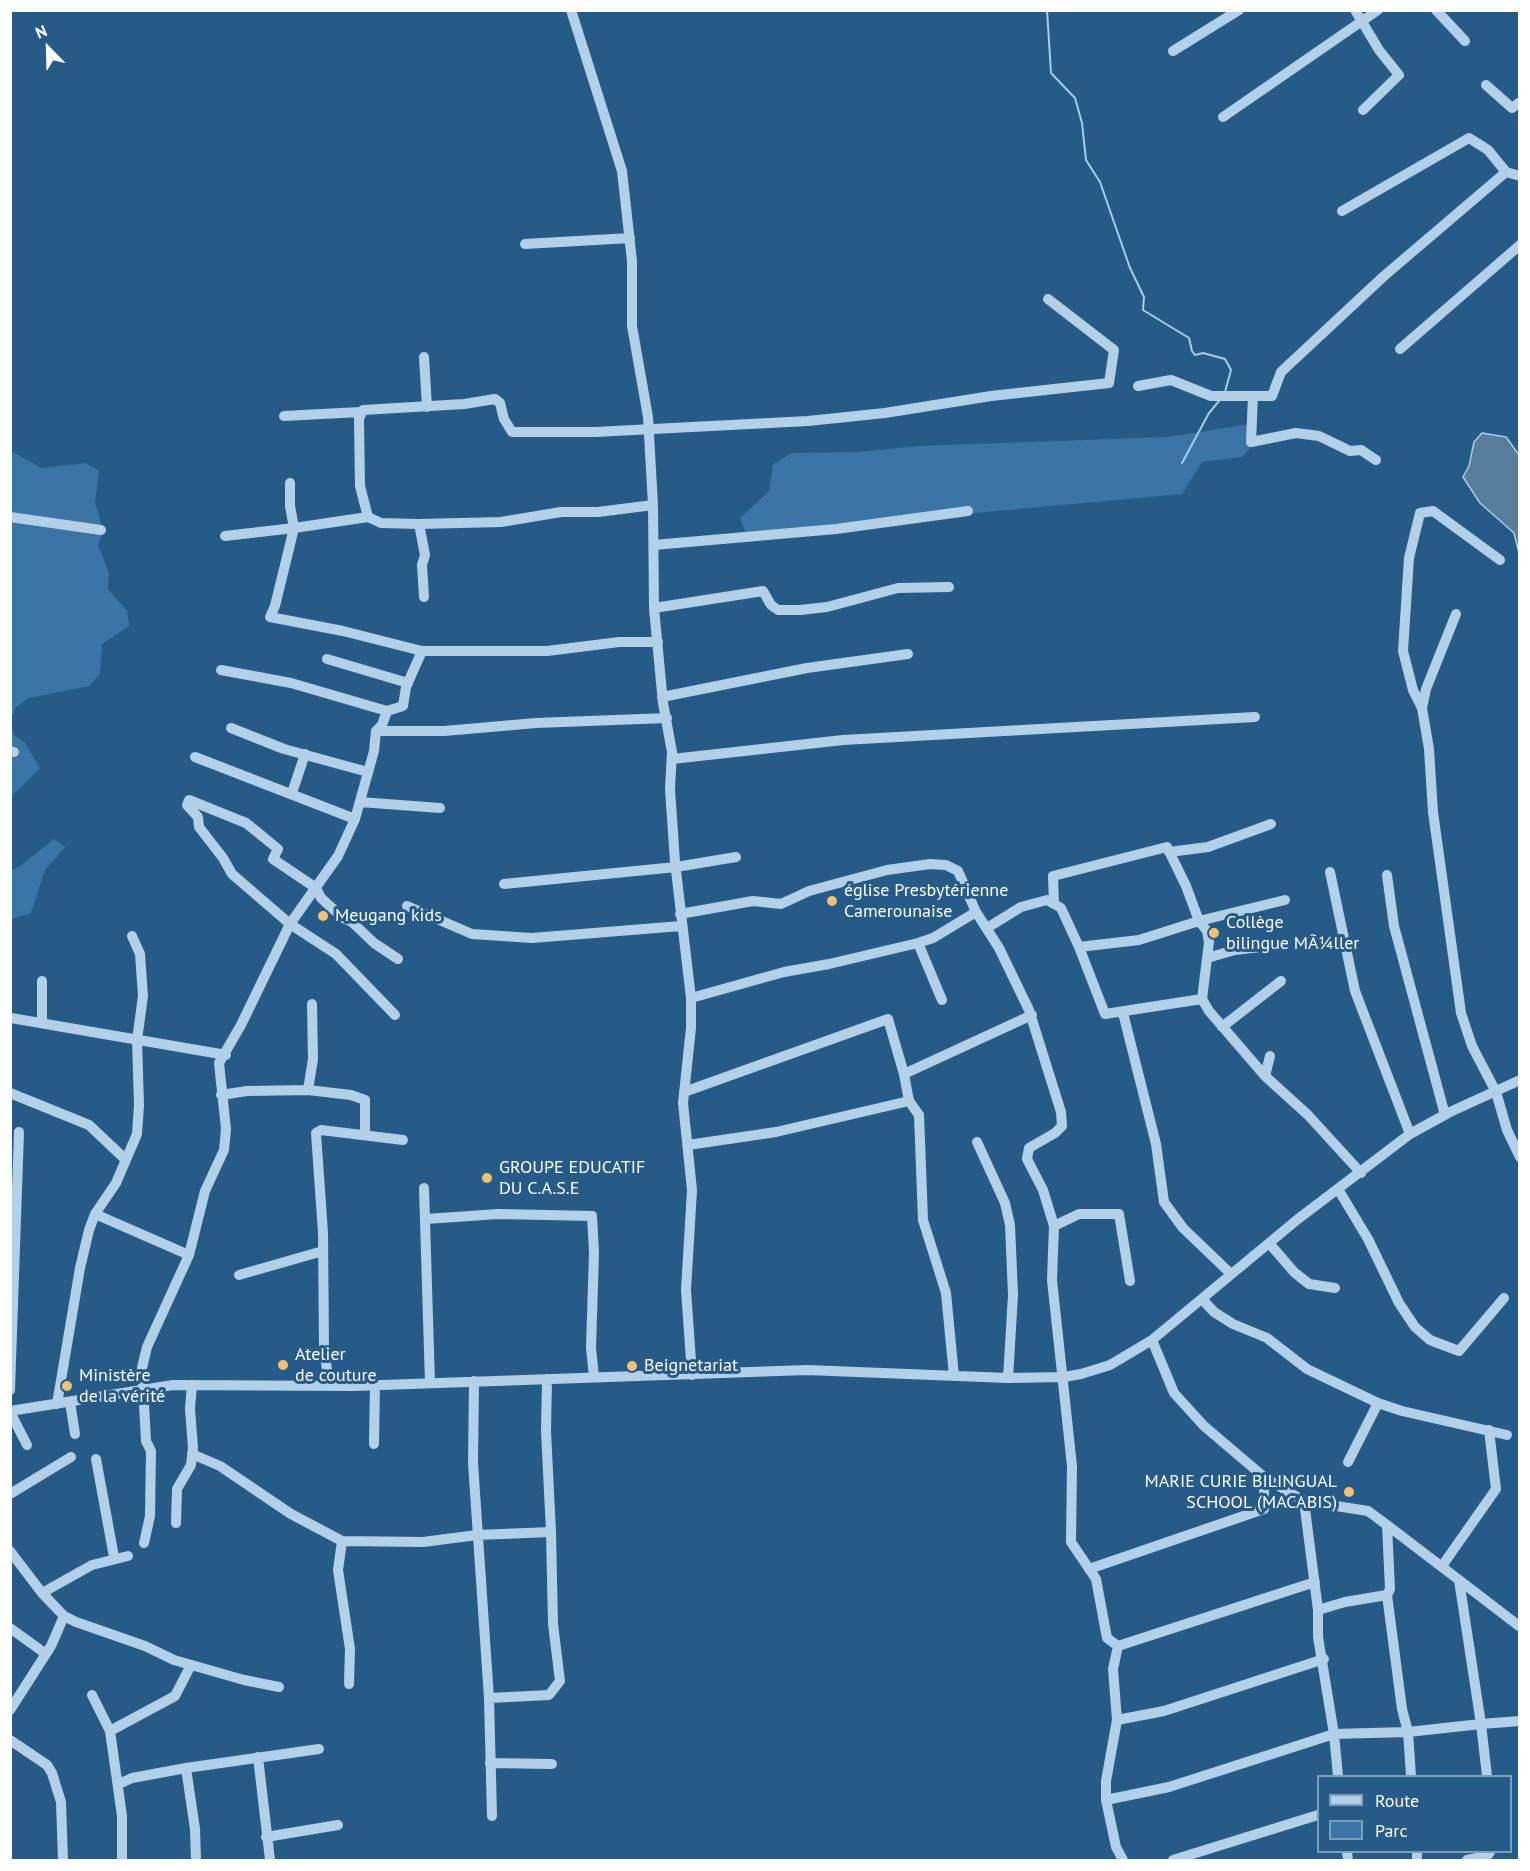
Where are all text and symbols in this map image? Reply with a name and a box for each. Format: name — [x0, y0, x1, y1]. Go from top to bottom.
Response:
north arrow — [18, 18, 78, 78]
text: N — [32, 20, 50, 43]
place label: église Presbytérienne Camerounaise — [844, 880, 1008, 922]
marker: église Presbytérienne Camerounaise — [825, 894, 839, 908]
place label: Meugang kids — [335, 905, 442, 927]
marker: Meugang kids — [316, 909, 330, 923]
place label: Collège bilingue MÃ¼ller — [1226, 912, 1359, 954]
marker: Collège bilingue MÃ¼ller — [1207, 926, 1221, 940]
place label: GROUPE EDUCATIF DU C.A.S.E — [499, 1157, 645, 1200]
marker: GROUPE EDUCATIF DU C.A.S.E — [480, 1171, 494, 1185]
place label: Atelier de couture — [295, 1344, 377, 1386]
place label: Beignetariat — [644, 1355, 738, 1377]
marker: Atelier de couture — [276, 1358, 290, 1372]
marker: Beignetariat — [625, 1359, 639, 1373]
place label: Ministère de la vérité — [79, 1365, 165, 1408]
marker: Ministère de la vérité — [60, 1379, 74, 1393]
place label: MARIE CURIE BILINGUAL SCHOOL (MACABIS) — [1144, 1471, 1337, 1514]
marker: MARIE CURIE BILINGUAL SCHOOL (MACABIS) — [1342, 1485, 1356, 1499]
legend — [1317, 1775, 1512, 1853]
text: Route — [1375, 1789, 1419, 1812]
text: Parc — [1375, 1819, 1408, 1842]

